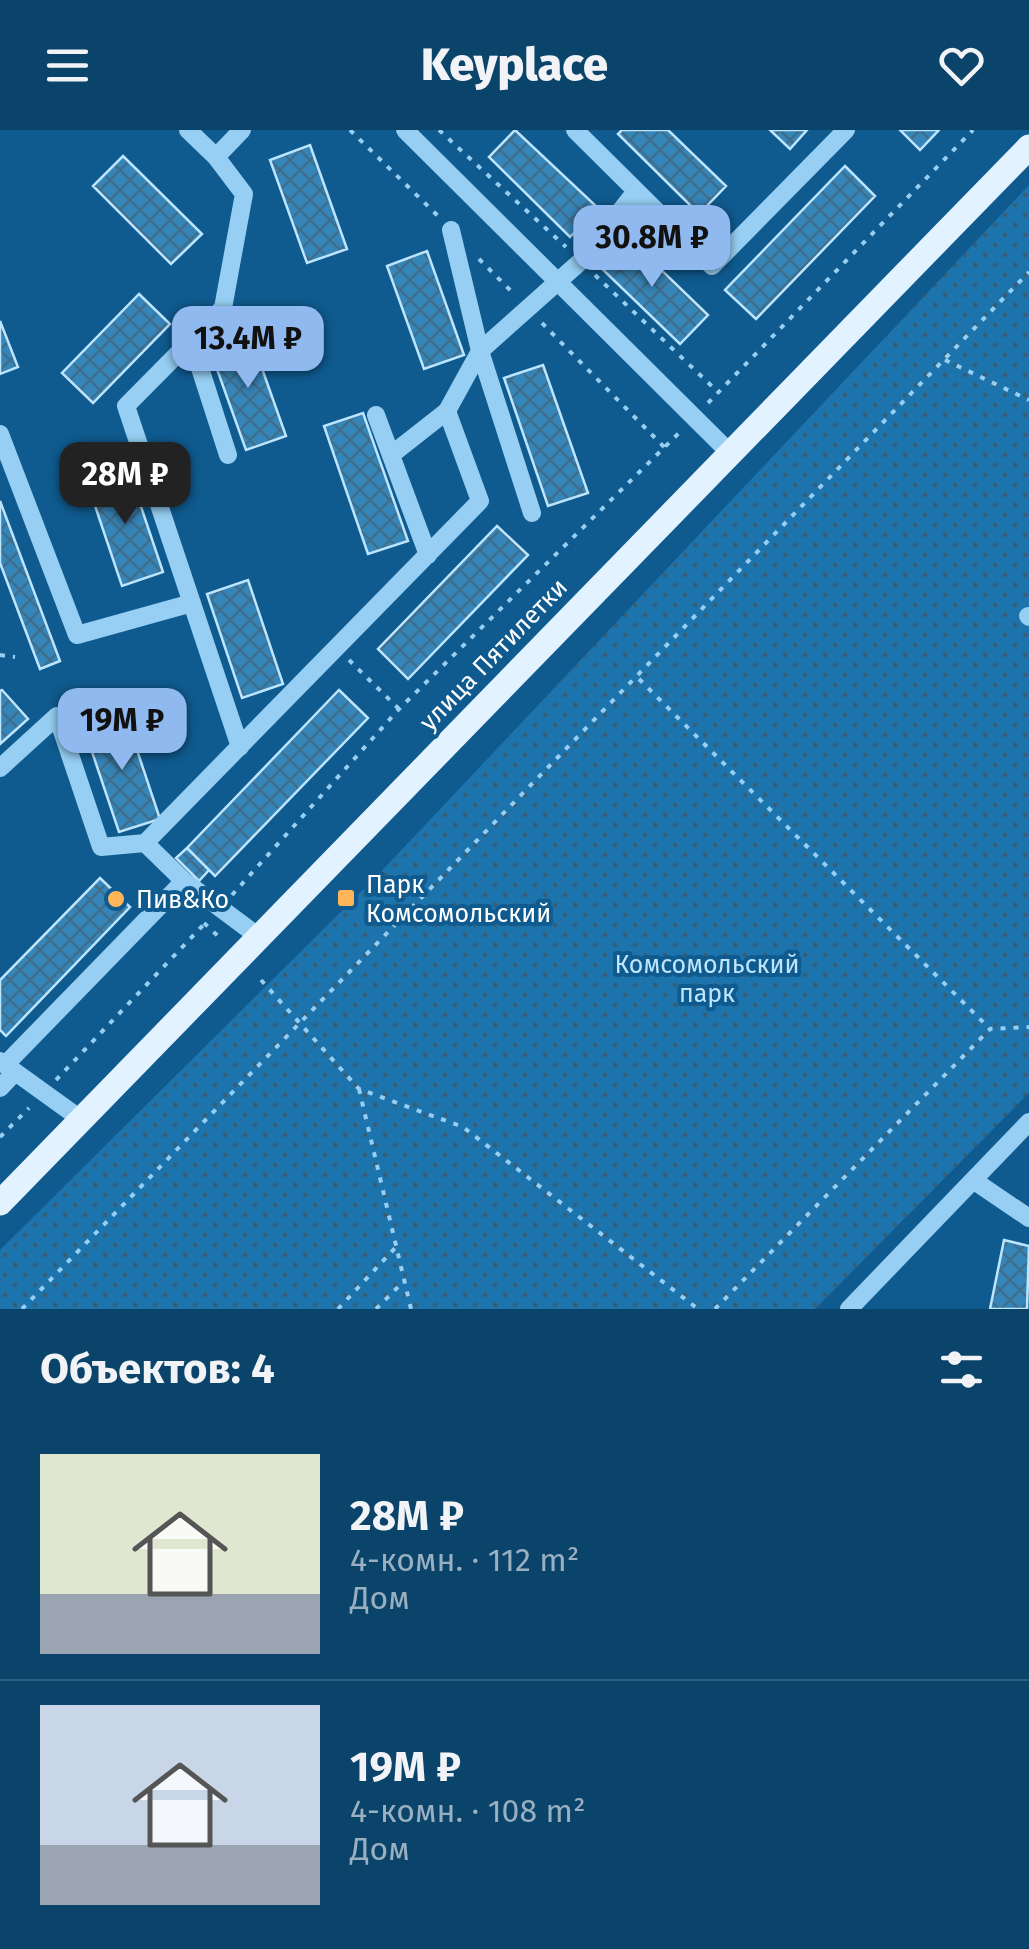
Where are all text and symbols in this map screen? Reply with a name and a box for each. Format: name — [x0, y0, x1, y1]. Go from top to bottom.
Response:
icon: menu — [40, 38, 95, 93]
text: Keyplace — [421, 38, 608, 92]
icon: heart — [934, 38, 989, 93]
pin: 30.8M ₽ — [560, 205, 744, 290]
text: 30.8M ₽ — [595, 218, 709, 256]
pin: 13.4M ₽ — [156, 306, 340, 391]
text: 13.4M ₽ — [194, 319, 302, 357]
pin: 28M ₽ — [55, 442, 195, 527]
text: 28M ₽ — [82, 455, 168, 493]
street label: улица Пятилетки — [414, 572, 574, 737]
pin: 19M ₽ — [52, 688, 192, 773]
text: 19M ₽ — [80, 701, 164, 739]
place label: Парк Комсомольский — [366, 870, 551, 929]
place label: Пив&Ко — [136, 885, 229, 915]
marker: Парк Комсомольский — [335, 887, 357, 909]
marker: Пив&Ко — [105, 888, 127, 910]
park label: Комсомольский парк — [614, 950, 800, 1009]
icon: filters — [934, 1342, 989, 1397]
text: Объектов: 4 — [40, 1344, 275, 1394]
text: 28M ₽ — [350, 1491, 464, 1541]
icon: home — [120, 1494, 240, 1614]
text: 4-комн. · 112 m² — [350, 1541, 579, 1579]
text: Дом — [350, 1579, 410, 1617]
text: 19M ₽ — [350, 1742, 461, 1792]
icon: home — [120, 1745, 240, 1865]
text: 4-комн. · 108 m² — [350, 1792, 586, 1830]
text: Дом — [350, 1830, 410, 1868]

